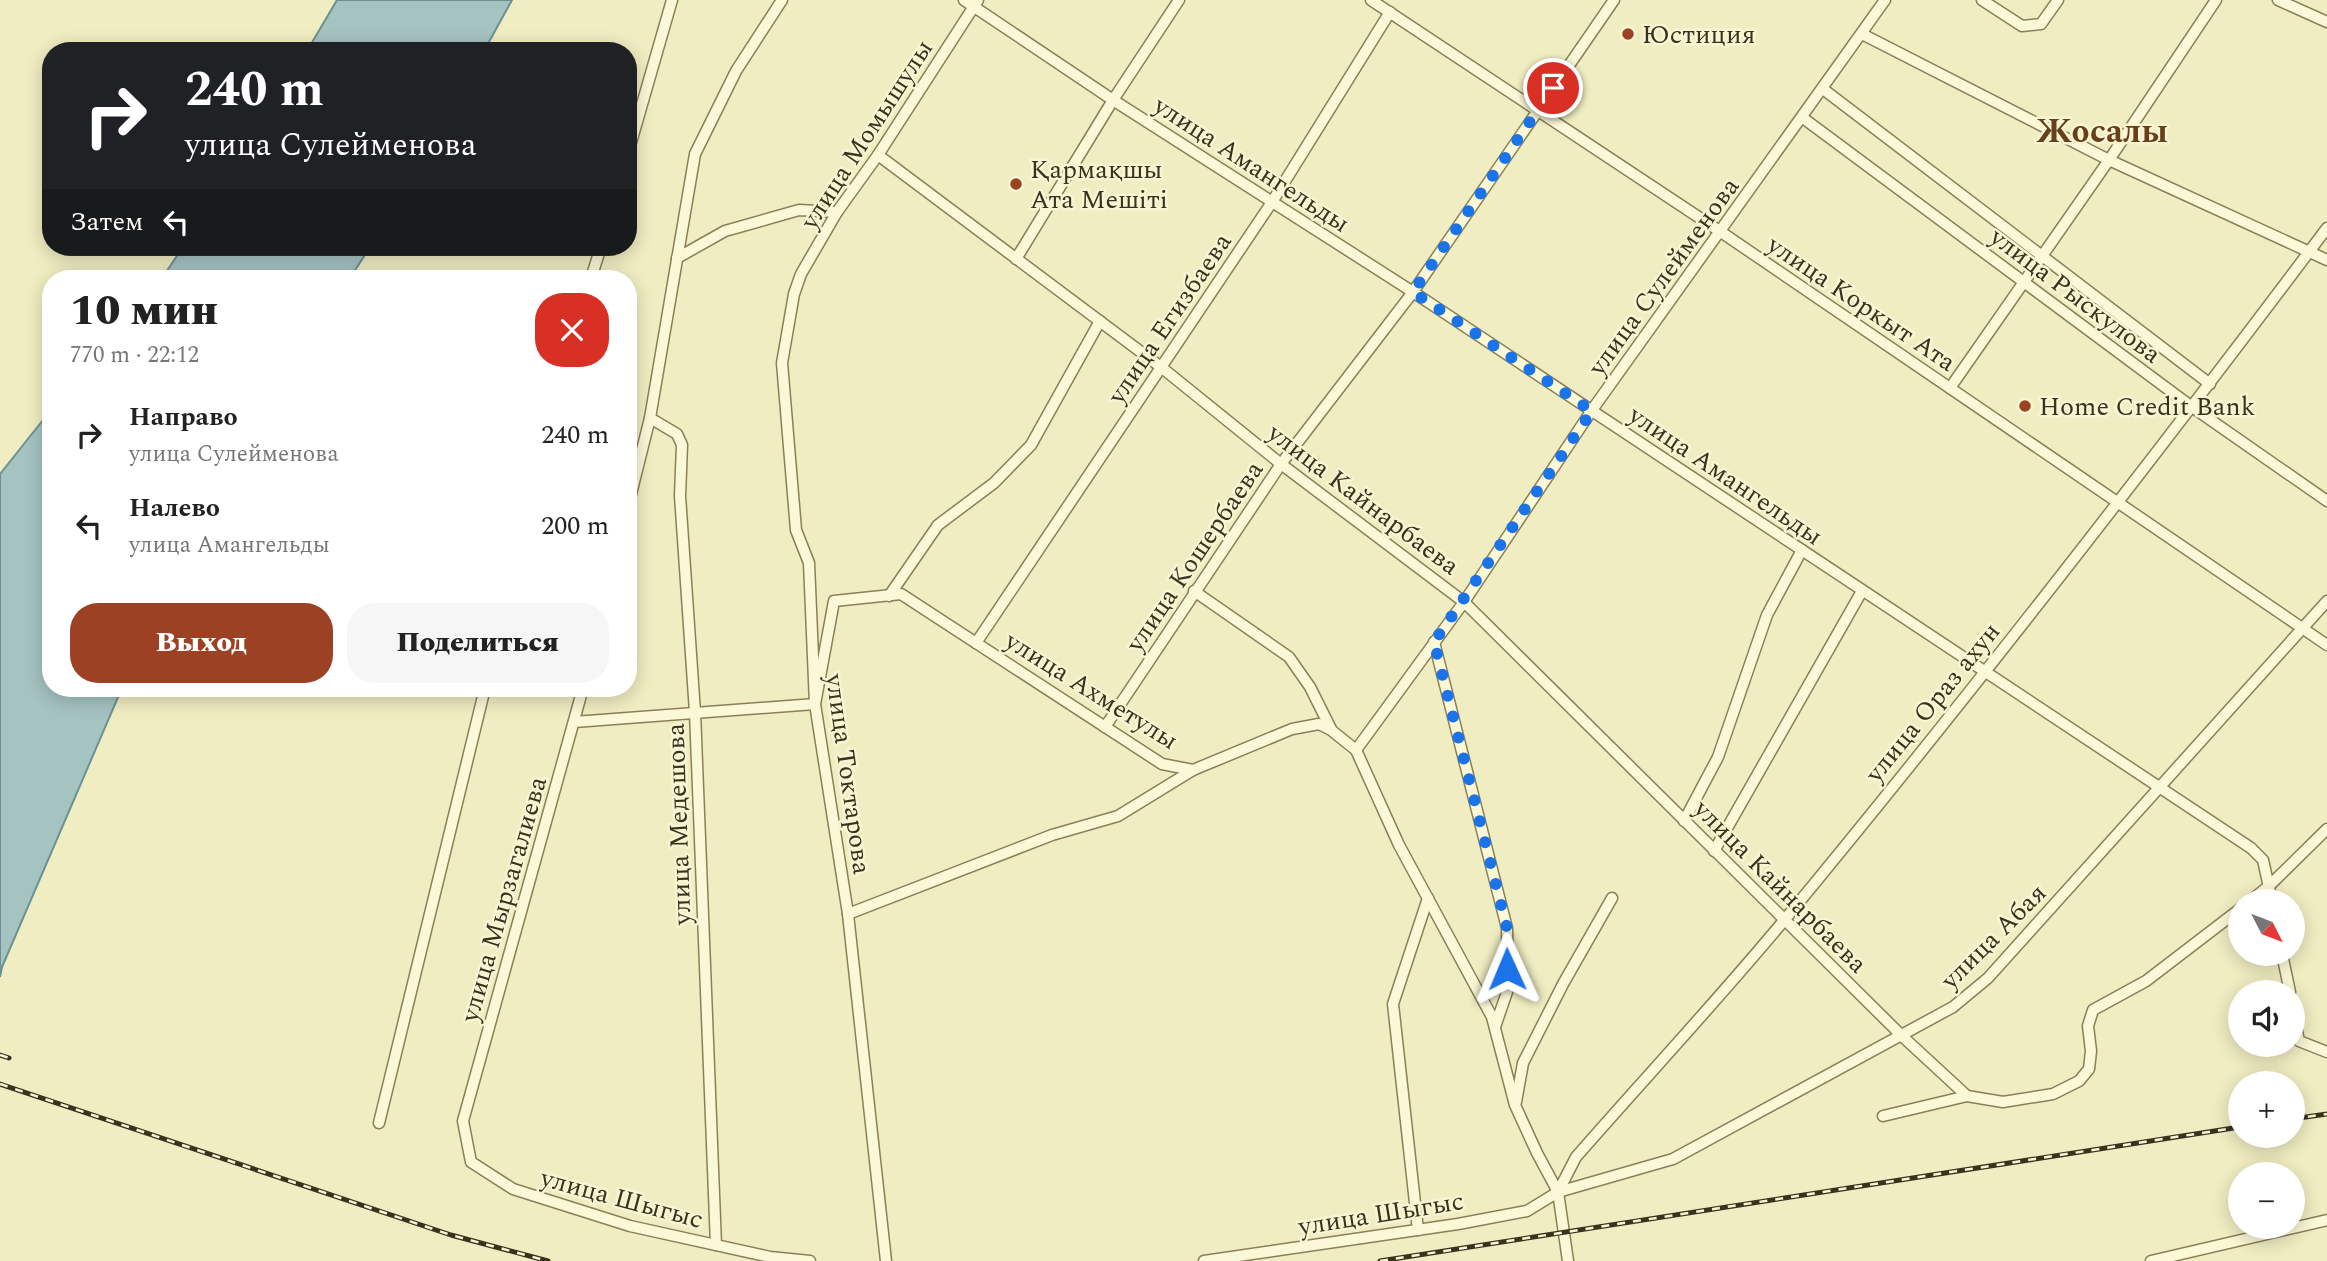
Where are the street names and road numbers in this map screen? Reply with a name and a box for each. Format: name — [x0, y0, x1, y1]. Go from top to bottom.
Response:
street label: улица Момышулы — [790, 32, 943, 238]
street label: улица Амангельды — [1145, 86, 1357, 243]
street label: улица Сулейменова — [1577, 169, 1750, 385]
street label: улица Рыскулова — [1980, 217, 2170, 374]
street label: улица Егизбаева — [1097, 225, 1242, 413]
street label: улица Коркыт Ата — [1758, 225, 1964, 382]
street label: улица Амангельды — [1619, 395, 1831, 556]
street label: улица Кайнарбаева — [1258, 413, 1468, 586]
street label: улица Кошербаева — [1115, 453, 1274, 661]
street label: улица Ораз ахун — [1855, 614, 2010, 792]
street label: улица Ахметулы — [996, 621, 1186, 760]
street label: улица Токтарова — [814, 670, 882, 877]
street label: улица Медешова — [655, 722, 703, 927]
street label: улица Мырзагалиева — [449, 772, 558, 1028]
street label: улица Кайнарбаева — [1683, 790, 1877, 983]
street label: улица Абая — [1931, 874, 2056, 1000]
street label: улица Шыгыс — [535, 1158, 707, 1240]
street label: улица Шыгыс — [1295, 1181, 1467, 1247]

